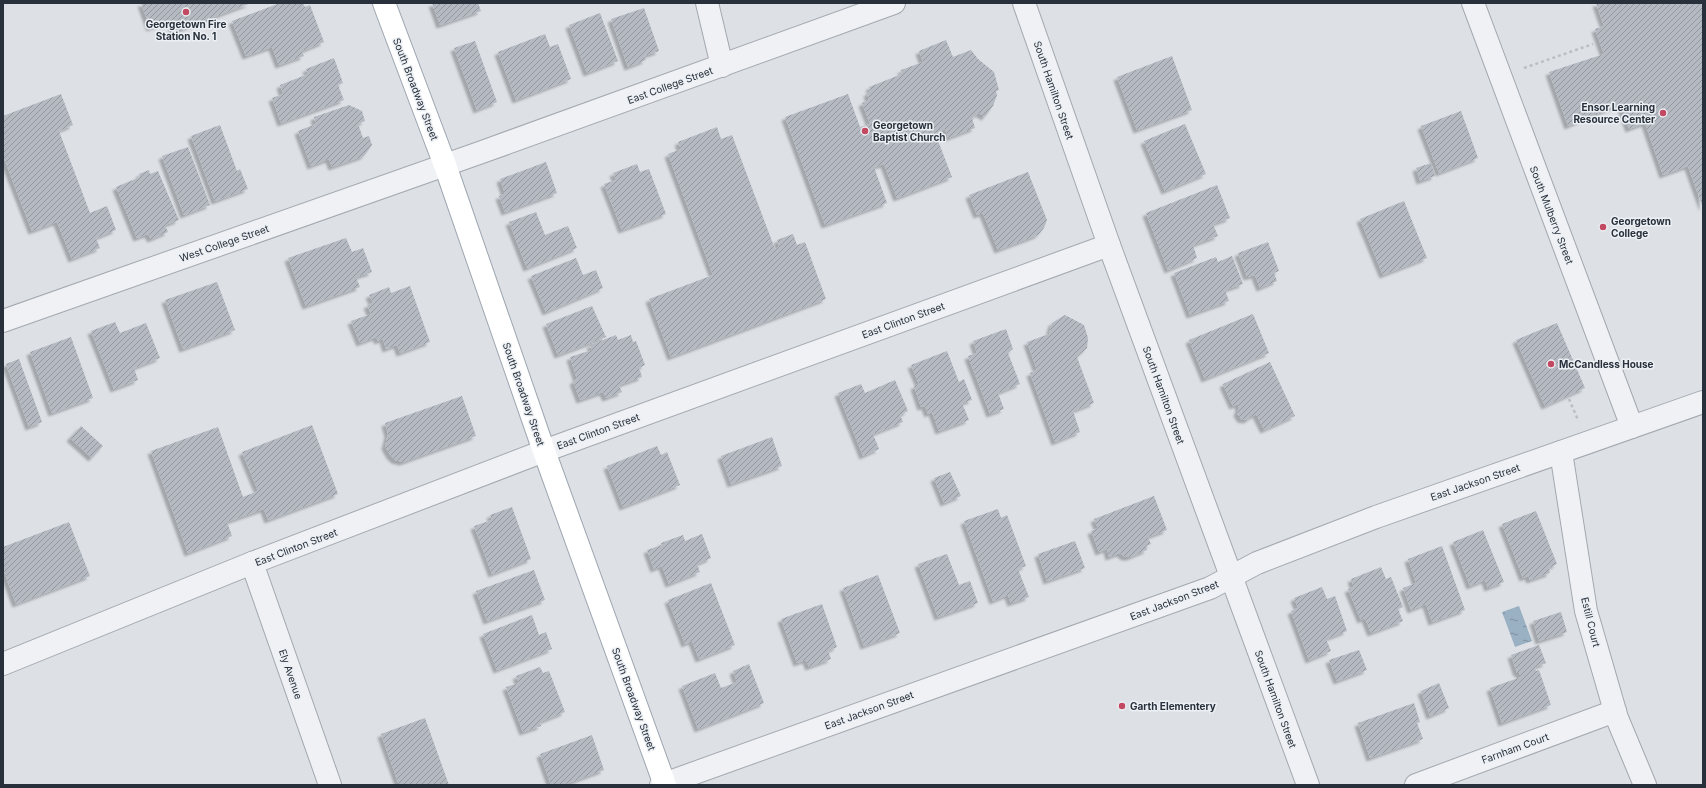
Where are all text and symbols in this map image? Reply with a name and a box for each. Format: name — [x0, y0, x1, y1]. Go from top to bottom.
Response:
marker: Georgetown Fire Station No. 1 — [181, 7, 191, 17]
place label: Georgetown Fire Station No. 1 — [146, 18, 226, 42]
street label: South Broadway Street — [391, 36, 441, 143]
street label: South Hamilton Street — [1032, 39, 1077, 141]
street label: East College Street — [626, 64, 715, 106]
place label: Ensor Learning Resource Center — [1573, 101, 1655, 125]
marker: Ensor Learning Resource Center — [1658, 108, 1668, 118]
place label: Georgetown Baptist Church — [873, 119, 946, 143]
marker: Georgetown Baptist Church — [860, 126, 870, 136]
street label: South Mulberry Street — [1528, 164, 1577, 266]
place label: Georgetown College — [1611, 215, 1671, 240]
street label: West College Street — [178, 222, 271, 264]
marker: Georgetown College — [1598, 222, 1608, 232]
street label: East Clinton Street — [860, 299, 947, 341]
street label: South Broadway Street — [501, 341, 548, 448]
street label: South Hamilton Street — [1141, 344, 1188, 446]
place label: McCandless House — [1559, 358, 1654, 370]
marker: McCandless House — [1546, 359, 1556, 369]
street label: East Clinton Street — [555, 410, 642, 452]
street label: East Jackson Street — [1429, 461, 1522, 503]
street label: East Clinton Street — [253, 526, 340, 568]
street label: East Jackson Street — [1128, 577, 1221, 622]
street label: Estill Court — [1579, 596, 1603, 649]
street label: South Broadway Street — [610, 646, 658, 753]
street label: Ely Avenue — [277, 647, 305, 701]
street label: South Hamilton Street — [1253, 648, 1300, 750]
street label: East Jackson Street — [823, 688, 916, 732]
place label: Garth Elementery — [1130, 700, 1216, 713]
marker: Garth Elementery — [1117, 701, 1127, 711]
street label: Farnham Court — [1480, 730, 1551, 766]

